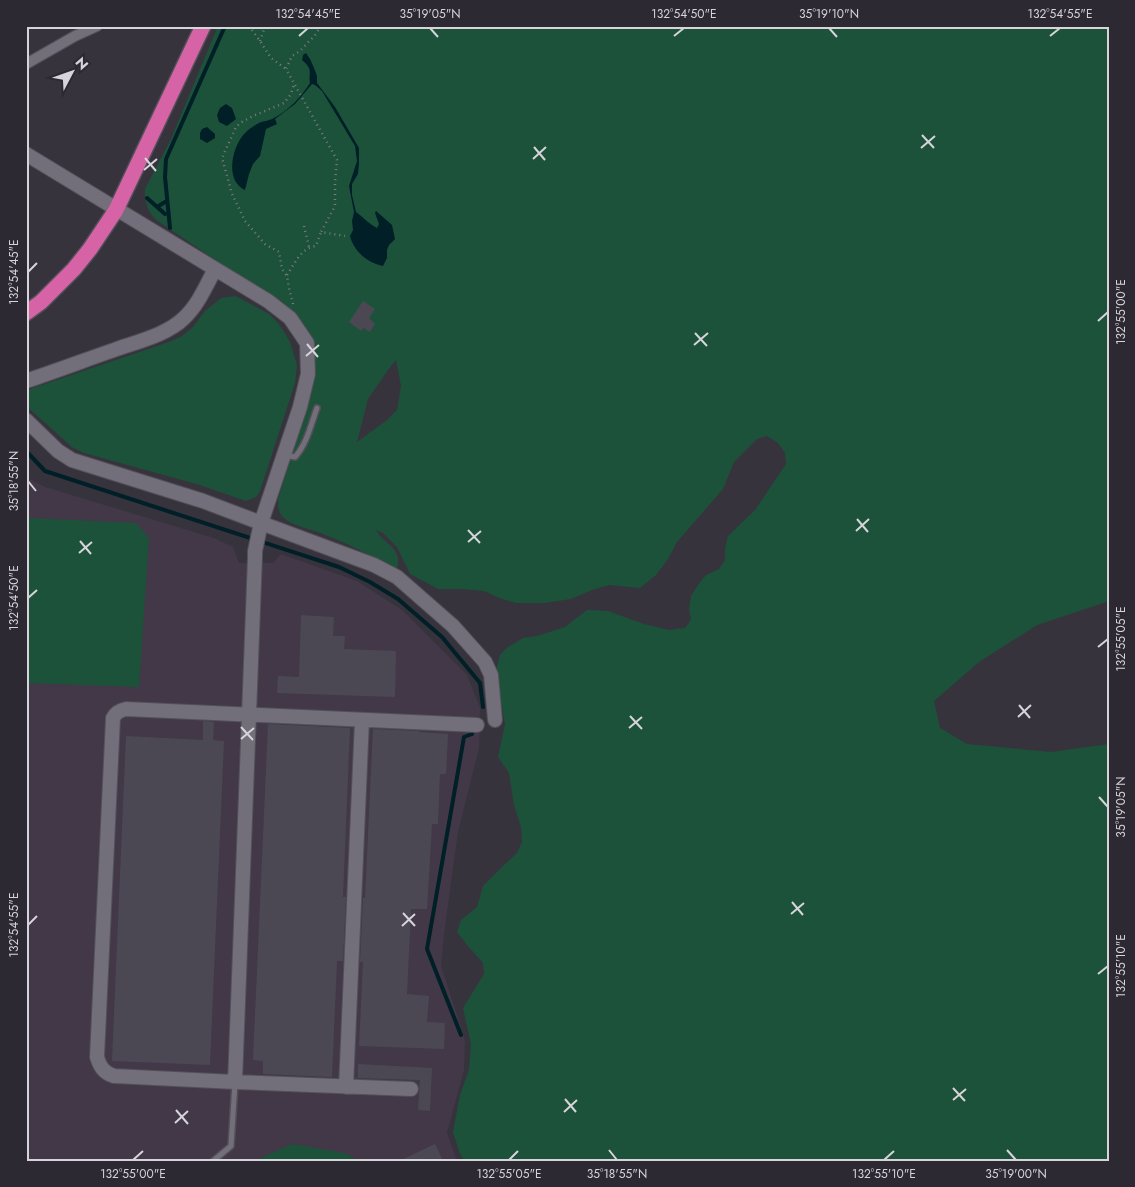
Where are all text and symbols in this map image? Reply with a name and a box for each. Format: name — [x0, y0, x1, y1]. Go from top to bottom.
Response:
text: 132°54'45"E — [275, 5, 341, 23]
text: 35°19'05"N — [399, 5, 461, 23]
text: 132°54'50"E — [651, 5, 717, 23]
text: 35°19'10"N — [799, 5, 859, 23]
text: 132°54'55"E — [1027, 5, 1093, 23]
north arrow — [48, 48, 98, 98]
text: N — [71, 53, 93, 74]
text: 132°54'45"E — [5, 239, 23, 305]
text: 132°55'00"E — [1112, 279, 1130, 345]
text: 35°18'55"N — [5, 451, 23, 511]
text: 132°54'50"E — [5, 565, 23, 631]
text: 132°55'05"E — [1112, 606, 1130, 672]
text: 35°19'05"N — [1112, 776, 1130, 838]
text: 132°54'55"E — [5, 892, 23, 958]
text: 132°55'10"E — [1112, 934, 1130, 998]
text: 132°55'00"E — [100, 1165, 166, 1183]
text: 132°55'05"E — [476, 1165, 542, 1183]
text: 35°18'55"N — [587, 1165, 647, 1183]
text: 132°55'10"E — [852, 1165, 916, 1183]
text: 35°19'00"N — [985, 1165, 1047, 1183]

